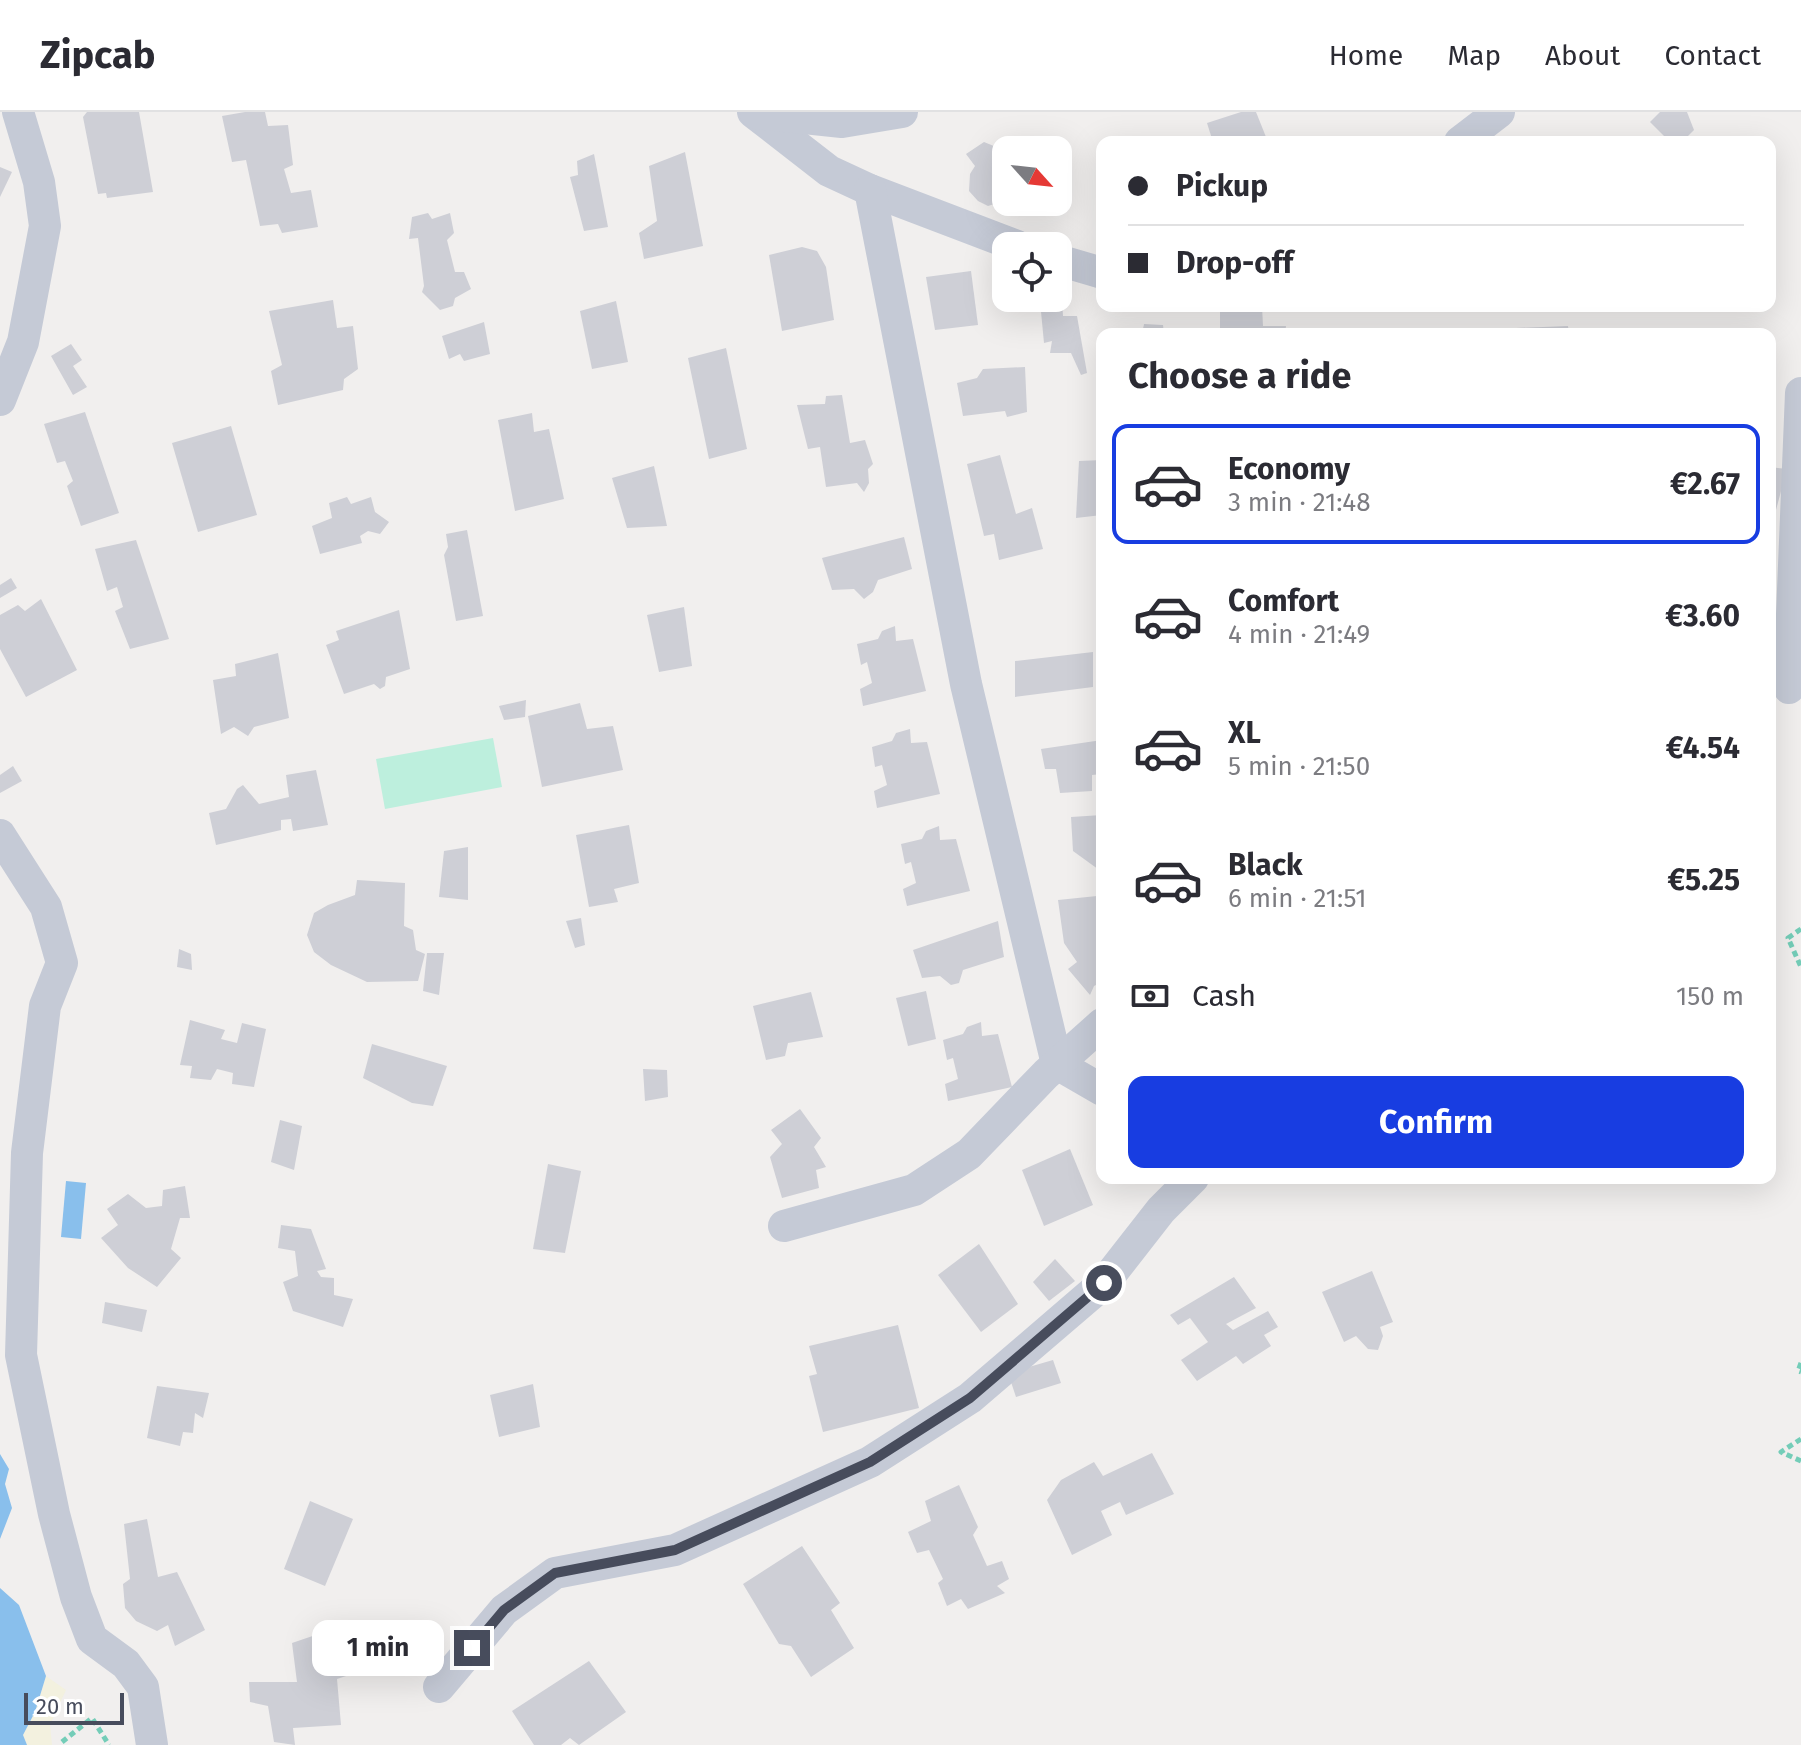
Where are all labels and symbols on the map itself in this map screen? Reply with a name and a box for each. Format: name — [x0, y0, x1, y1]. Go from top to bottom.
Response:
north arrow — [992, 136, 1072, 216]
route start — [1086, 1265, 1122, 1301]
callout: 1 min — [312, 1620, 444, 1676]
route end — [454, 1630, 490, 1666]
scale bar — [24, 1689, 124, 1725]

